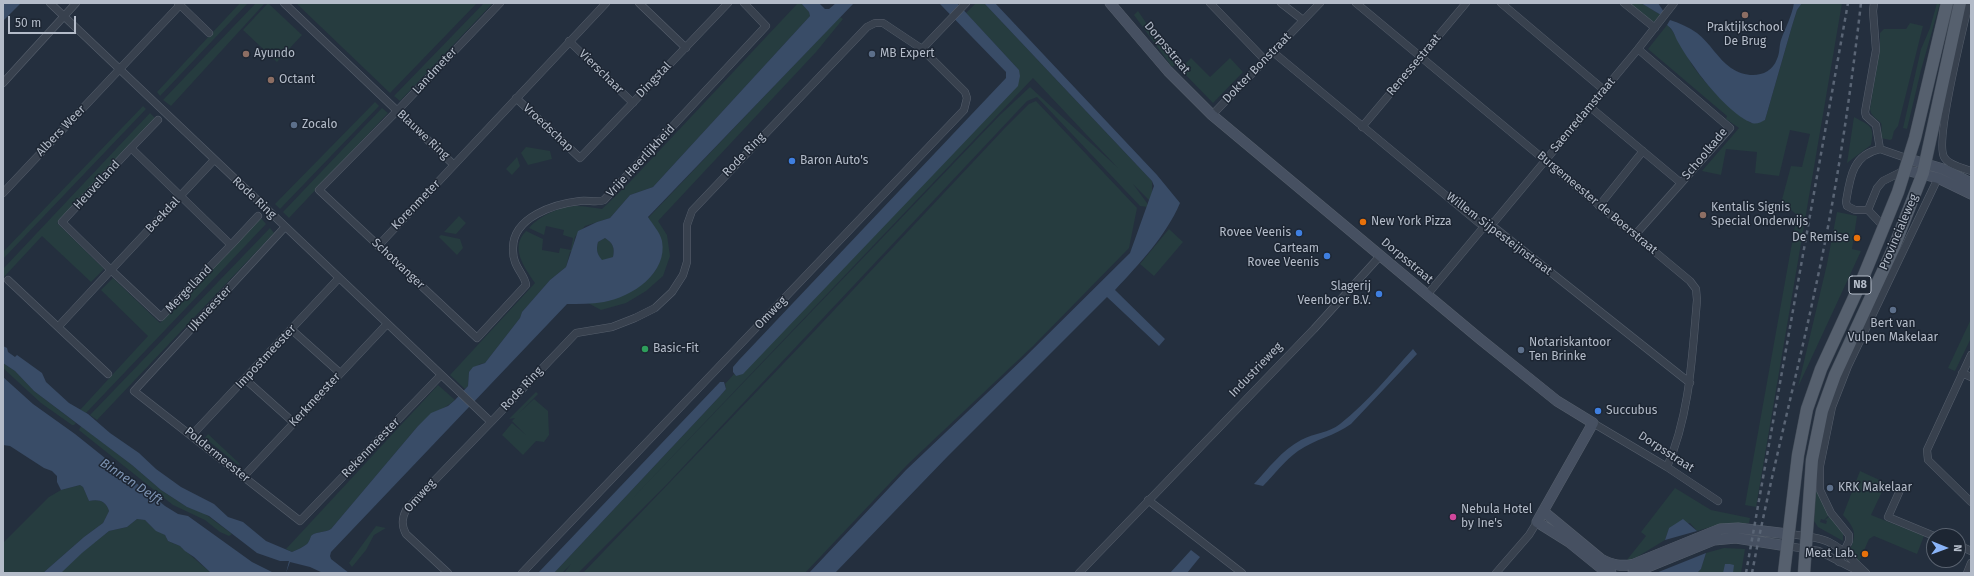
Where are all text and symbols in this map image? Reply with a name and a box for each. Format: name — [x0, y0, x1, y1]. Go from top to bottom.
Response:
scale bar — [10, 8, 78, 34]
marker: Praktijkschool De Brug — [1740, 10, 1750, 20]
text: 50 m — [15, 16, 41, 30]
street label: Dorpsstraat — [1141, 19, 1193, 77]
place label: Praktijkschool De Brug — [1707, 21, 1783, 49]
street label: Dokter Bonstraat — [1220, 30, 1294, 106]
street label: Renessestraat — [1384, 31, 1444, 99]
street label: Landmeter — [410, 45, 460, 97]
place label: Ayundo — [254, 47, 295, 61]
street label: Vierschaar — [575, 47, 627, 97]
place label: MB Expert — [880, 47, 935, 61]
marker: Ayundo — [241, 49, 251, 59]
marker: MB Expert — [867, 49, 877, 59]
street label: Dingstal — [634, 59, 674, 101]
place label: Octant — [279, 73, 315, 87]
marker: Octant — [266, 75, 276, 85]
street label: Saenredamstraat — [1548, 75, 1618, 155]
street label: Vroedschap — [520, 101, 576, 155]
street label: Albers Weer — [33, 103, 89, 159]
street label: Blauwe Ring — [394, 107, 452, 163]
place label: Zocalo — [302, 118, 337, 132]
marker: Zocalo — [289, 120, 299, 130]
street label: Vrije Heerlijkheid — [604, 122, 678, 200]
street label: Schoolkade — [1679, 125, 1731, 183]
street label: Rode Ring — [720, 130, 768, 180]
street label: Burgemeester de Boerstraat — [1534, 148, 1660, 258]
place label: Baron Auto's — [800, 154, 868, 168]
marker: Baron Auto's — [787, 156, 797, 166]
street label: Heuvelland — [71, 157, 123, 213]
street label: Rode Ring — [229, 174, 279, 222]
street label: Korenmeter — [389, 177, 443, 233]
street label: Willem Sijpesteijnstraat — [1443, 190, 1555, 278]
street label: Provincialeweg — [1877, 192, 1921, 272]
street label: Beekdal — [143, 194, 183, 236]
place label: Kentalis Signis Special Onderwijs — [1711, 201, 1808, 229]
marker: Kentalis Signis Special Onderwijs — [1698, 210, 1708, 220]
place label: New York Pizza — [1371, 215, 1452, 229]
marker: New York Pizza — [1358, 217, 1368, 227]
place label: Rovee Veenis — [1219, 226, 1291, 240]
marker: Rovee Veenis — [1294, 228, 1304, 238]
place label: De Remise — [1792, 231, 1849, 245]
marker: De Remise — [1852, 233, 1862, 243]
street label: Dorpsstraat — [1378, 235, 1436, 287]
street label: Schotvanger — [369, 236, 427, 292]
place label: Carteam Rovee Veenis — [1247, 242, 1319, 270]
marker: Carteam Rovee Veenis — [1322, 251, 1332, 261]
street label: Mergelland — [163, 262, 215, 316]
road number: N8 — [1849, 276, 1871, 294]
place label: Slagerij Veenboer B.V. — [1298, 280, 1371, 308]
street label: IJkmeester — [185, 283, 235, 335]
marker: Slagerij Veenboer B.V. — [1374, 289, 1384, 299]
street label: Omweg — [752, 294, 790, 332]
marker: Bert van Vulpen Makelaar — [1888, 305, 1898, 315]
place label: Bert van Vulpen Makelaar — [1848, 317, 1938, 345]
street label: Impostmeester — [233, 322, 299, 392]
place label: Notariskantoor Ten Brinke — [1529, 336, 1611, 364]
street label: Industrieweg — [1226, 340, 1286, 400]
place label: Basic-Fit — [653, 342, 699, 356]
marker: Basic-Fit — [640, 344, 650, 354]
marker: Notariskantoor Ten Brinke — [1516, 345, 1526, 355]
street label: Rode Ring — [498, 364, 546, 414]
street label: Kerkmeester — [286, 370, 344, 430]
place label: Succubus — [1606, 404, 1657, 418]
marker: Succubus — [1593, 406, 1603, 416]
street label: Rekenmeester — [339, 415, 403, 481]
street label: Poldermeester — [181, 424, 253, 486]
street label: Dorpsstraat — [1635, 429, 1697, 475]
water label: Binnen Delft — [97, 455, 165, 509]
street label: Omweg — [401, 476, 439, 516]
place label: KRK Makelaar — [1838, 481, 1912, 495]
marker: KRK Makelaar — [1825, 483, 1835, 493]
place label: Nebula Hotel by Ine's — [1461, 503, 1532, 531]
marker: Nebula Hotel by Ine's — [1448, 512, 1458, 522]
north arrow — [1926, 528, 1966, 568]
text: N — [1951, 544, 1964, 552]
place label: Meat Lab. — [1805, 547, 1857, 561]
marker: Meat Lab. — [1860, 549, 1870, 559]

